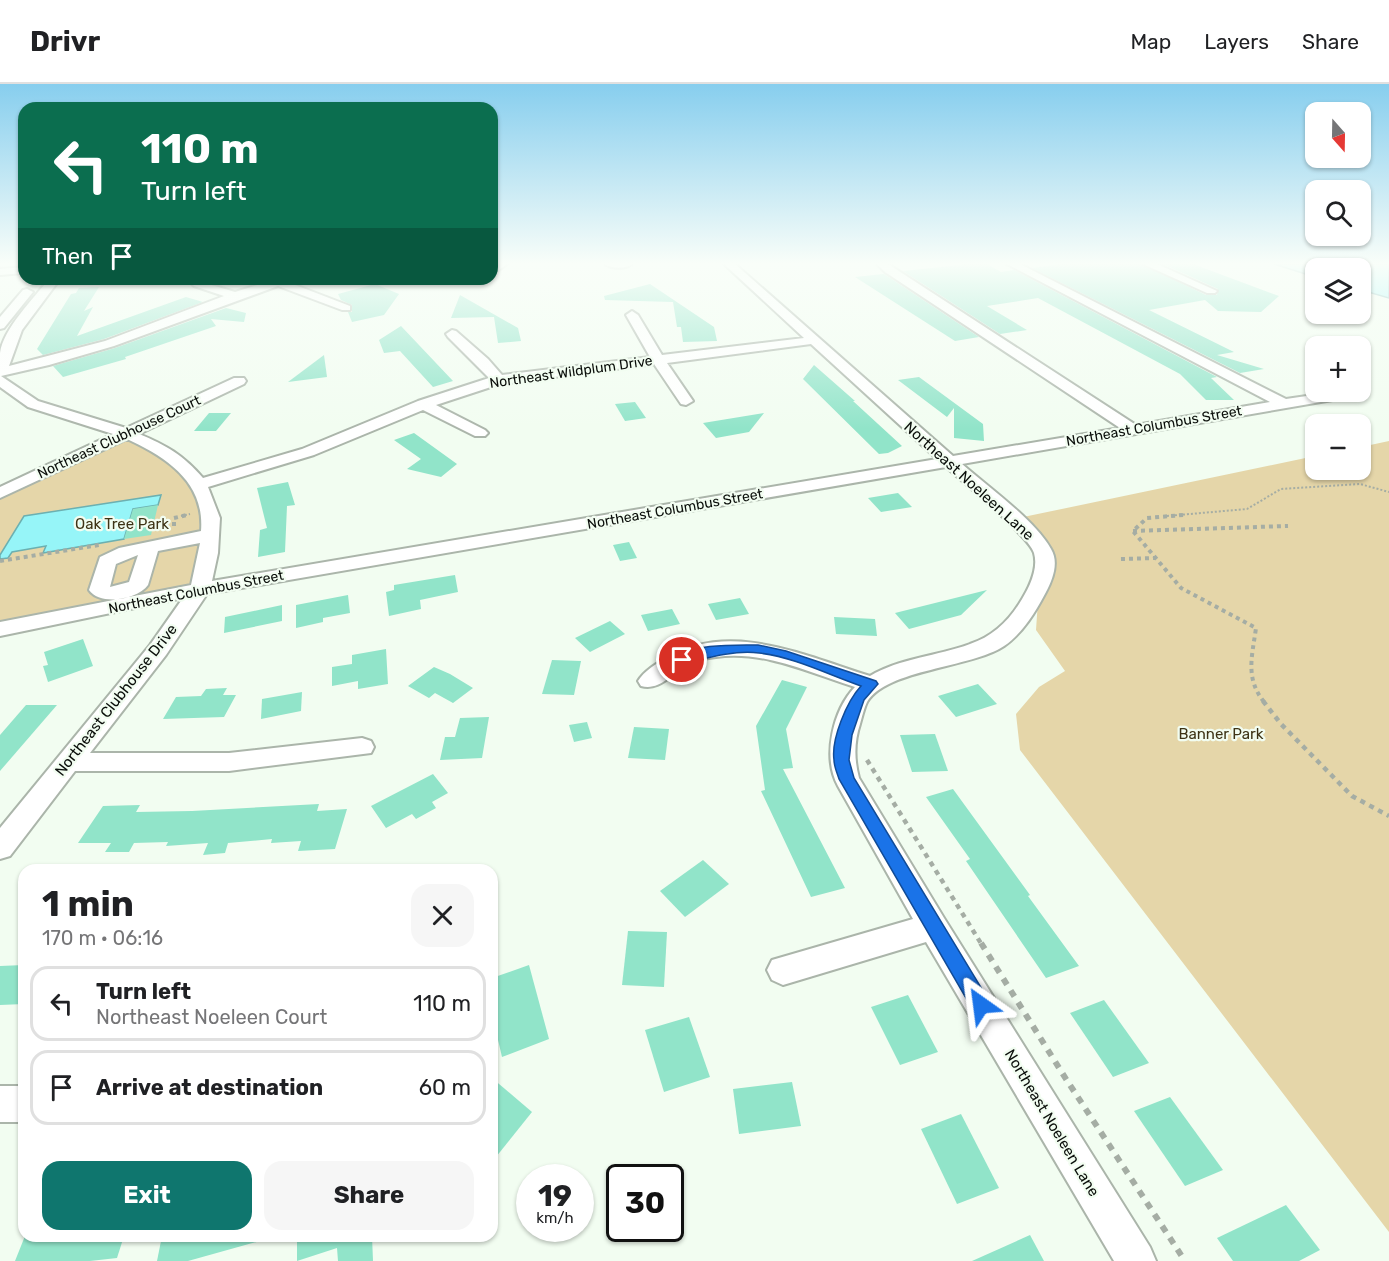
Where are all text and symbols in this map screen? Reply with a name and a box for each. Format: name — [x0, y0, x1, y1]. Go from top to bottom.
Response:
text: Drivr — [30, 25, 100, 58]
text: Map — [1130, 29, 1171, 54]
text: Layers — [1204, 29, 1269, 54]
text: Share — [1302, 29, 1359, 54]
north arrow — [1305, 102, 1371, 168]
map controls — [1305, 102, 1371, 480]
text: 110 m — [141, 124, 259, 174]
icon: left — [42, 126, 120, 204]
text: Turn left — [141, 175, 246, 207]
button: search — [1305, 180, 1371, 246]
icon: arrive — [105, 240, 138, 273]
text: Then — [42, 243, 93, 270]
button: layers — [1305, 258, 1371, 324]
button: + — [1305, 336, 1371, 402]
street label: Northeast Wildplum Drive — [488, 352, 654, 392]
street label: Northeast Clubhouse Court — [35, 391, 204, 482]
street label: Northeast Columbus Street — [1065, 402, 1244, 450]
button: − — [1305, 414, 1371, 480]
street label: Northeast Noeleen Lane — [900, 418, 1038, 544]
street label: Northeast Columbus Street — [586, 485, 765, 533]
park label: Oak Tree Park — [75, 515, 169, 533]
street label: Northeast Columbus Street — [107, 567, 286, 617]
street label: Northeast Clubhouse Drive — [51, 620, 181, 780]
pin — [656, 634, 707, 685]
icon: arrive — [665, 643, 698, 676]
park label: Banner Park — [1178, 725, 1264, 743]
text: 1 min — [42, 882, 134, 925]
button: close — [411, 884, 474, 947]
text: 170 m · 06:16 — [42, 926, 163, 950]
position arrow — [949, 973, 1013, 1037]
text: Turn left — [96, 978, 191, 1005]
icon: left — [45, 987, 78, 1020]
text: 110 m — [413, 990, 471, 1017]
text: Northeast Noeleen Court — [96, 1005, 327, 1029]
street label: Northeast Noeleen Lane — [1001, 1046, 1103, 1200]
icon: arrive — [45, 1071, 78, 1104]
text: Arrive at destination — [96, 1074, 323, 1101]
text: 60 m — [419, 1074, 471, 1101]
button: Exit — [42, 1161, 252, 1230]
button: Share — [264, 1161, 474, 1230]
speed limit sign: 30 — [606, 1164, 684, 1242]
text: 19 — [538, 1178, 572, 1214]
text: km/h — [536, 1209, 574, 1227]

